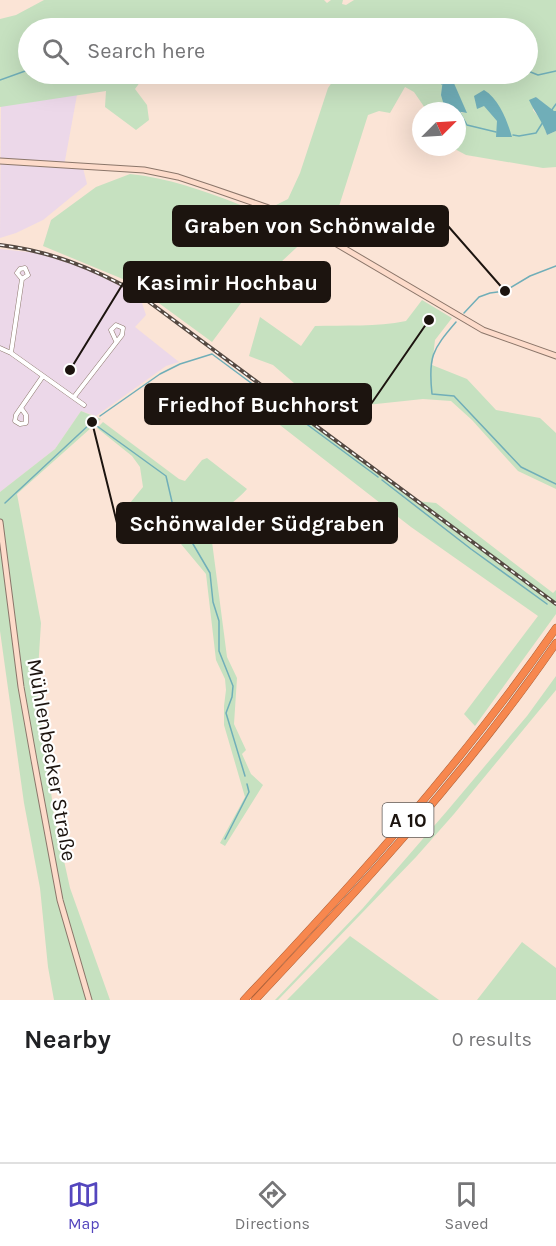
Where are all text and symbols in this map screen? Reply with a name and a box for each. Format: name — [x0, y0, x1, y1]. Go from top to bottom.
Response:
search box — [18, 18, 538, 84]
icon: search — [39, 35, 72, 68]
text: Search here — [87, 38, 205, 64]
north arrow — [412, 102, 466, 156]
callout: Graben von Schönwalde — [173, 206, 448, 246]
text: Graben von Schönwalde — [185, 213, 435, 239]
callout: Kasimir Hochbau — [124, 262, 330, 302]
text: Kasimir Hochbau — [136, 270, 318, 296]
callout: Friedhof Buchhorst — [145, 384, 371, 424]
text: Friedhof Buchhorst — [157, 392, 359, 418]
callout: Schönwalder Südgraben — [117, 503, 397, 543]
text: Schönwalder Südgraben — [129, 511, 385, 537]
street label: Mühlenbecker Straße — [22, 657, 82, 863]
road number: A 10 — [382, 803, 434, 837]
text: Nearby — [24, 1024, 111, 1055]
text: 0 results — [452, 1028, 532, 1051]
tab: Map — [67, 1178, 100, 1233]
tab: Directions — [235, 1178, 310, 1233]
tab: Saved — [445, 1178, 489, 1233]

